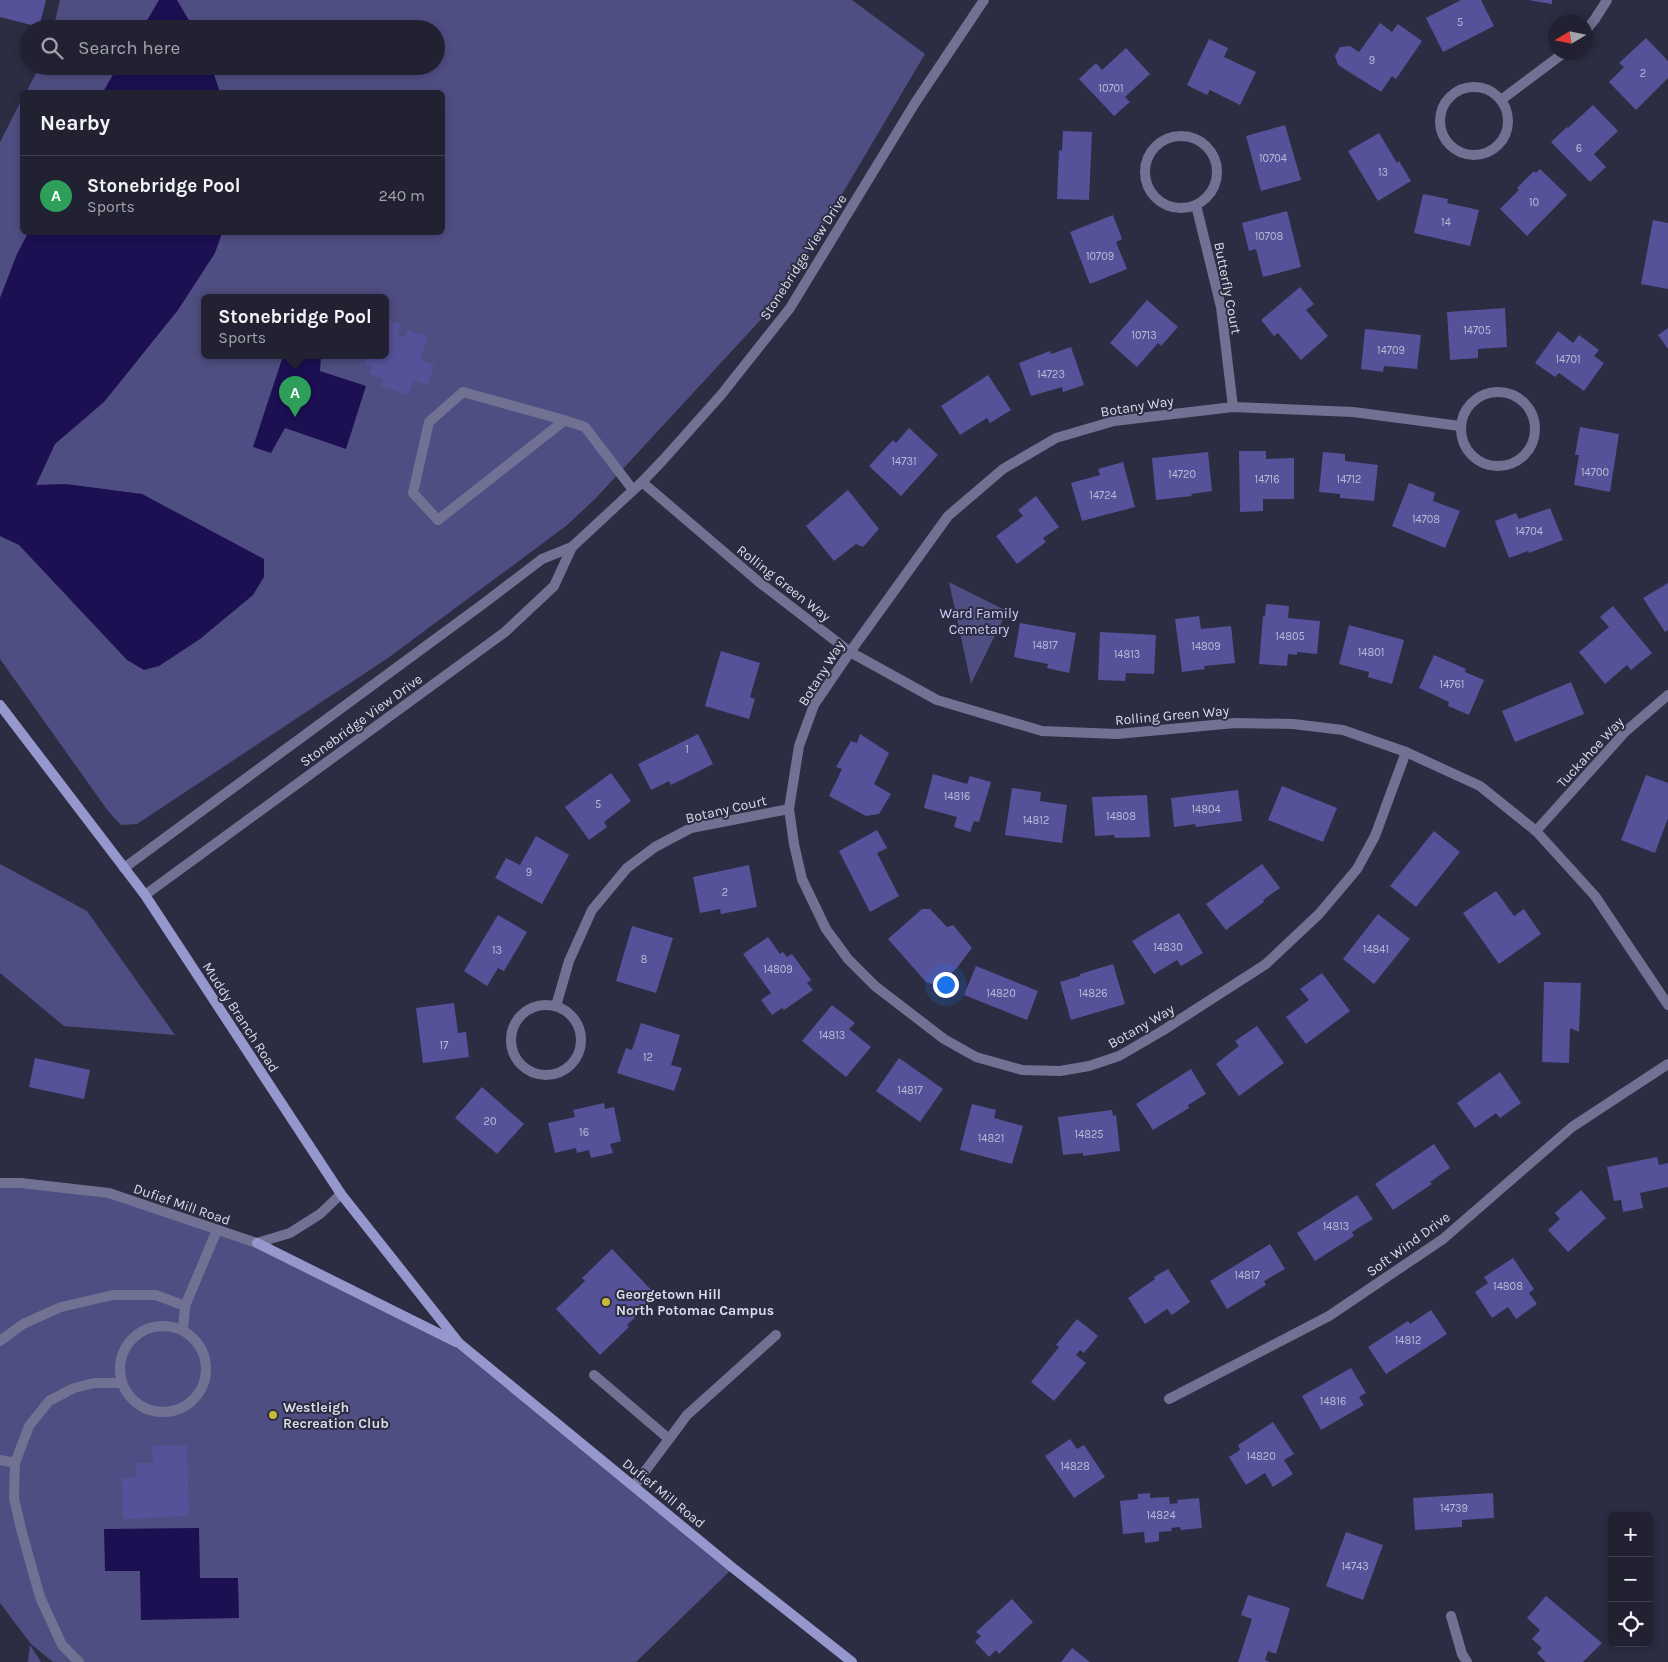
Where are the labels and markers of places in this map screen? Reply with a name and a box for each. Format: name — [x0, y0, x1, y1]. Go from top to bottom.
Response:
pin: A — [279, 376, 311, 417]
place label: Georgetown Hill North Potomac Campus — [616, 1286, 774, 1319]
marker: Georgetown Hill North Potomac Campus — [600, 1296, 612, 1308]
place label: Westleigh Recreation Club — [283, 1399, 389, 1432]
marker: Westleigh Recreation Club — [267, 1409, 279, 1421]

